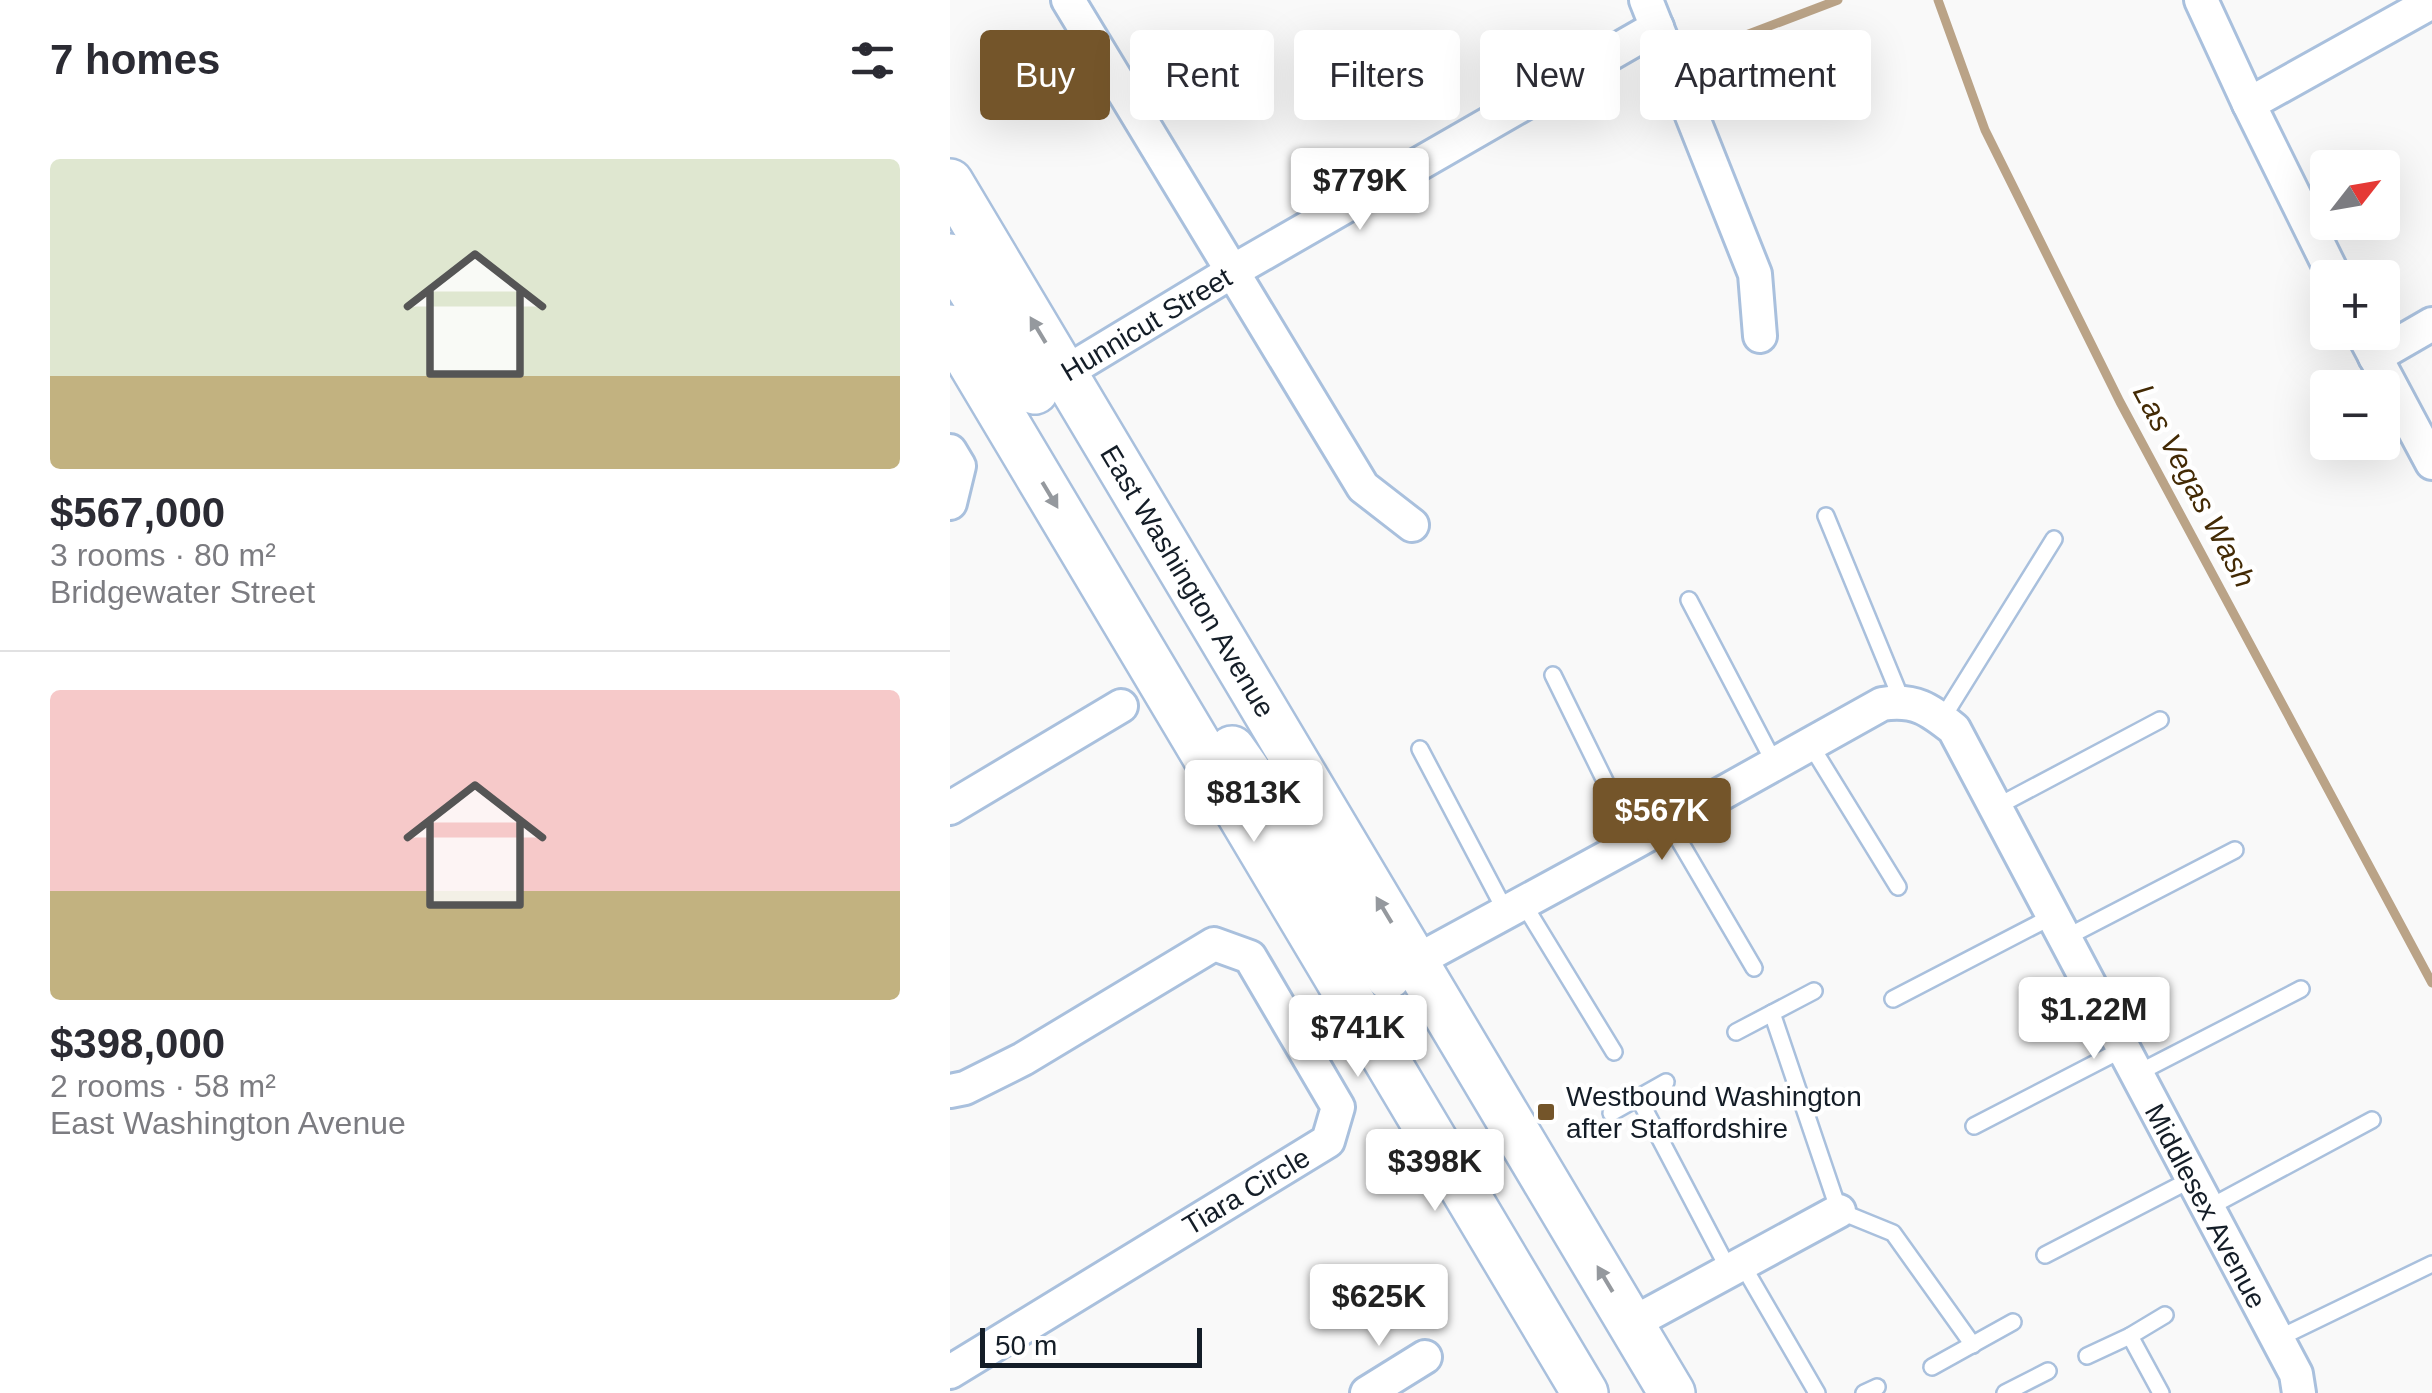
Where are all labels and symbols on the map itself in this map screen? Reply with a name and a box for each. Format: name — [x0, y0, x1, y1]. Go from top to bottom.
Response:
pin: $779K — [1290, 148, 1430, 233]
north arrow — [2310, 150, 2400, 240]
street label: Hunnicut Street — [1056, 261, 1237, 387]
one-way arrow — [1030, 316, 1047, 344]
water label: Las Vegas Wash — [2127, 379, 2262, 593]
street label: East Washington Avenue — [1094, 440, 1281, 723]
one-way arrow — [1041, 481, 1058, 509]
pin: $813K — [1184, 760, 1324, 845]
pin: $567K — [1592, 778, 1732, 863]
one-way arrow — [1376, 896, 1393, 924]
pin: $1.22M — [2013, 977, 2175, 1062]
pin: $741K — [1288, 995, 1428, 1080]
place label: Westbound Washington after Staffordshire — [1566, 1081, 1862, 1144]
street label: Middlesex Avenue — [2139, 1099, 2272, 1314]
marker: Westbound Washington after Staffordshire — [1535, 1101, 1557, 1123]
pin: $398K — [1365, 1129, 1505, 1214]
street label: Tiara Circle — [1177, 1142, 1315, 1241]
pin: $625K — [1309, 1264, 1449, 1349]
one-way arrow — [1597, 1265, 1614, 1293]
scale bar — [980, 1323, 1202, 1368]

